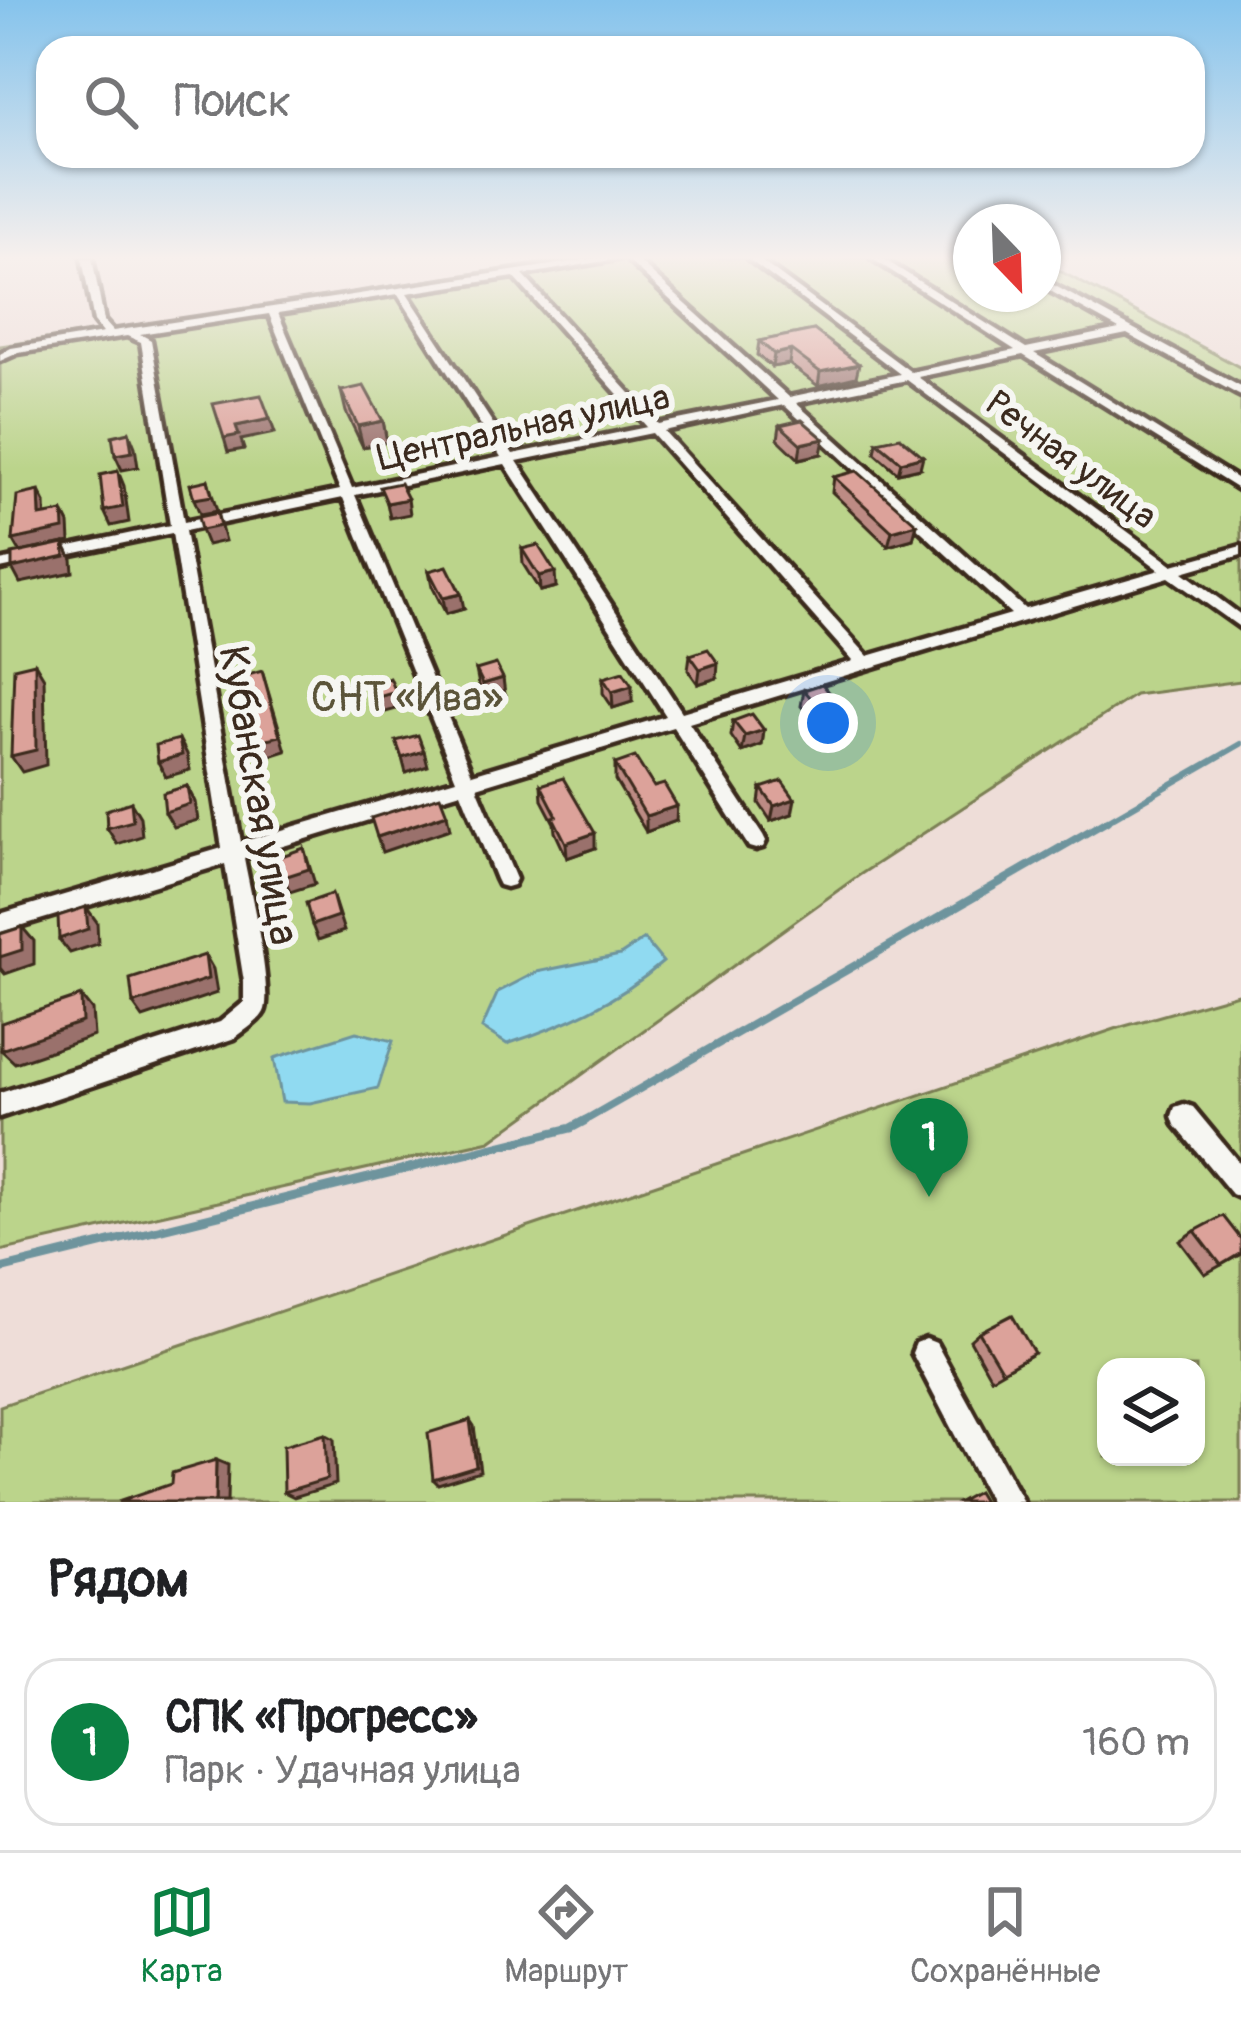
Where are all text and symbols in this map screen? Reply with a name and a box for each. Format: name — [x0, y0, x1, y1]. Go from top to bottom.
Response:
search box — [36, 36, 1205, 168]
icon: search — [78, 69, 144, 135]
text: Поиск — [174, 74, 291, 130]
north arrow — [953, 204, 1061, 312]
street label: Центральная улица — [373, 375, 674, 480]
street label: Речная улица — [977, 381, 1166, 539]
street label: Кубанская улица — [206, 642, 310, 949]
park label: СНТ «Ива» — [311, 672, 503, 724]
your location — [798, 693, 858, 753]
pin: 1 — [890, 1098, 968, 1197]
map controls — [1097, 1358, 1205, 1466]
button: layers — [1097, 1358, 1205, 1466]
text: Рядом — [48, 1548, 189, 1612]
text: СПК «Прогресс» — [165, 1690, 477, 1746]
text: 1 — [82, 1718, 98, 1767]
text: 160 m — [1082, 1718, 1190, 1767]
text: Парк · Удачная улица — [165, 1746, 521, 1795]
tab: Карта — [141, 1879, 223, 1992]
tab: Маршрут — [504, 1879, 628, 1992]
tab: Сохранённые — [910, 1879, 1100, 1992]

